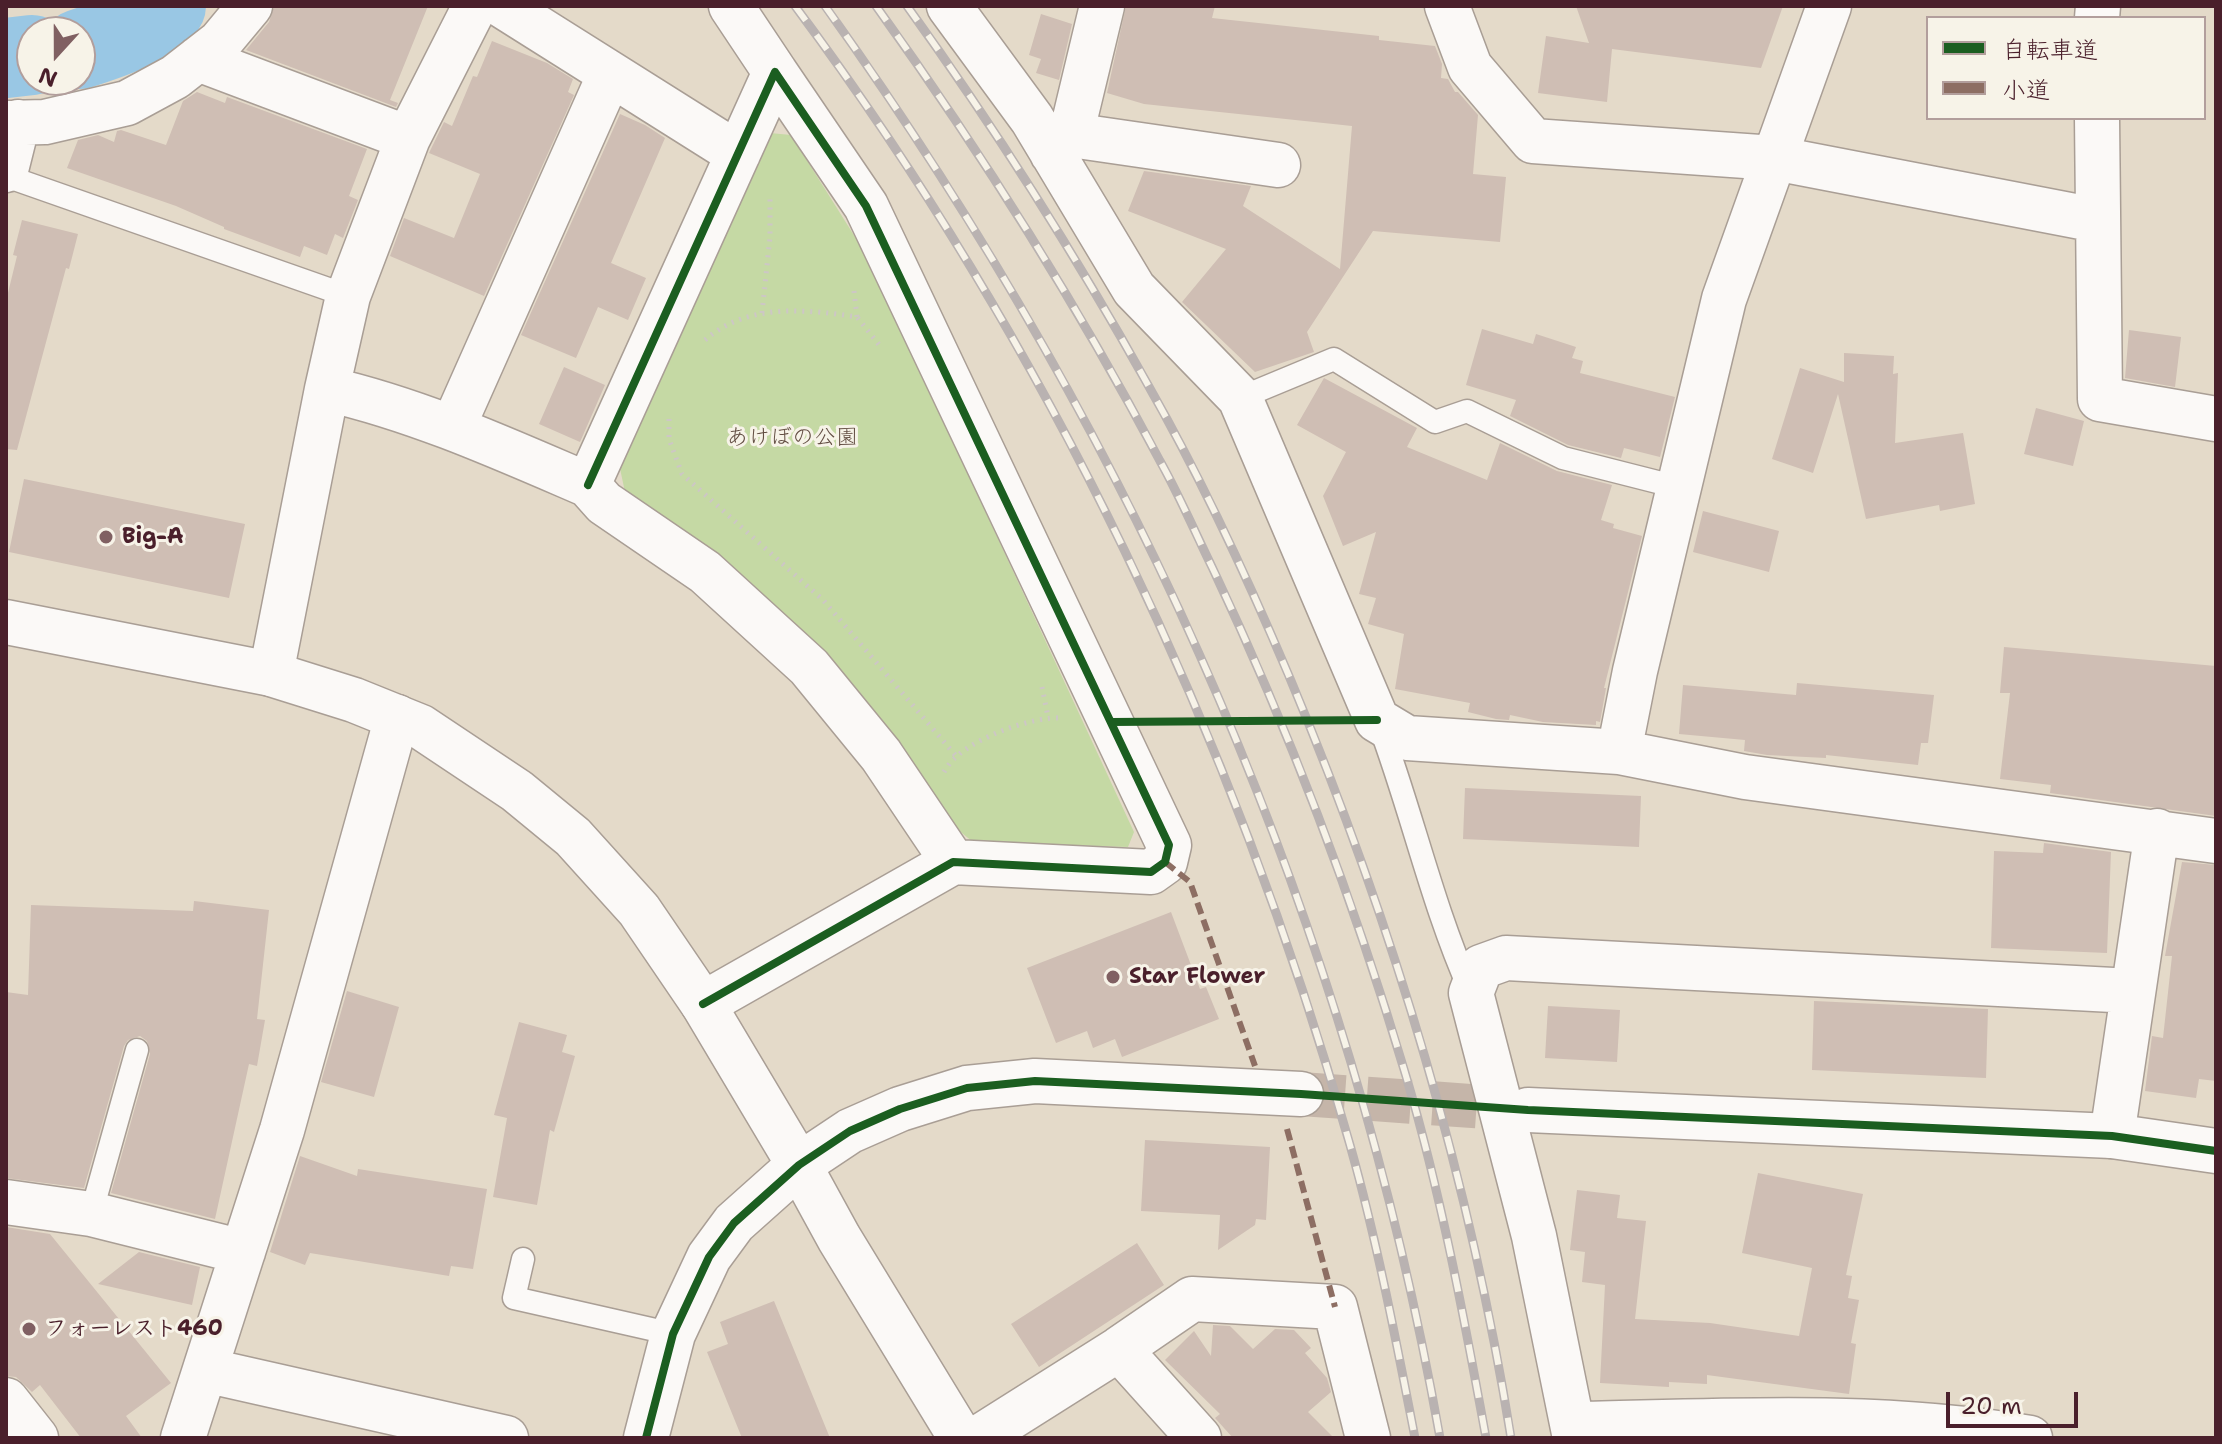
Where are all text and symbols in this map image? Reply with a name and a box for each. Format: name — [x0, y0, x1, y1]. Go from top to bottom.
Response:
north arrow — [16, 16, 96, 96]
legend — [1926, 16, 2206, 120]
text: 自転車道 — [2002, 34, 2098, 66]
text: N — [35, 60, 61, 94]
text: 小道 — [2002, 74, 2050, 106]
park label: あけぼの公園 — [726, 425, 858, 451]
place label: Big-A — [122, 524, 184, 550]
marker: Big-A — [97, 528, 115, 546]
place label: Star Flower — [1129, 964, 1265, 990]
marker: Star Flower — [1104, 968, 1122, 986]
place label: フォーレスト460 — [45, 1316, 223, 1342]
marker: フォーレスト460 — [20, 1320, 38, 1338]
scale bar — [1950, 1376, 2082, 1426]
text: 20 m — [1960, 1390, 2022, 1422]

